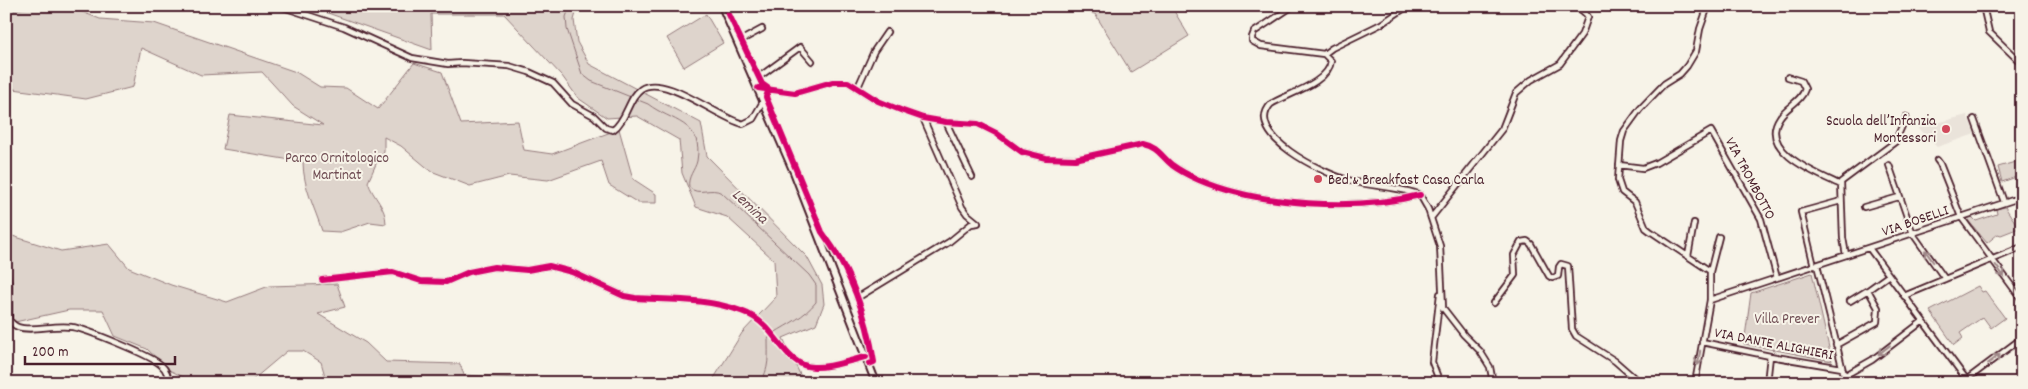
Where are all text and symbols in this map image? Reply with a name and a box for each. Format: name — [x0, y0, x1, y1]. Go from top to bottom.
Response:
place label: Scuola dell’Infanzia Montessori — [1826, 111, 1937, 150]
marker: Scuola dell’Infanzia Montessori — [1940, 123, 1952, 135]
street label: VIA TROMBOTTO — [1718, 134, 1780, 224]
park label: Parco Ornitologico Martinat — [285, 148, 389, 187]
place label: Bed & Breakfast Casa Carla — [1328, 170, 1485, 192]
marker: Bed & Breakfast Casa Carla — [1312, 173, 1324, 185]
water label: Lemina — [726, 184, 774, 231]
street label: VIA BOSELLI — [1879, 200, 1952, 244]
one-way arrow — [1924, 249, 1934, 263]
one-way arrow — [1995, 264, 2006, 277]
park label: Villa Prever — [1755, 309, 1820, 331]
street label: VIA DANTE ALIGHIERI — [1712, 323, 1835, 367]
scale bar — [25, 334, 175, 366]
text: 200 m — [32, 342, 69, 364]
one-way arrow — [1878, 344, 1891, 355]
one-way arrow — [1694, 350, 1704, 366]
one-way arrow — [1987, 353, 2000, 364]

